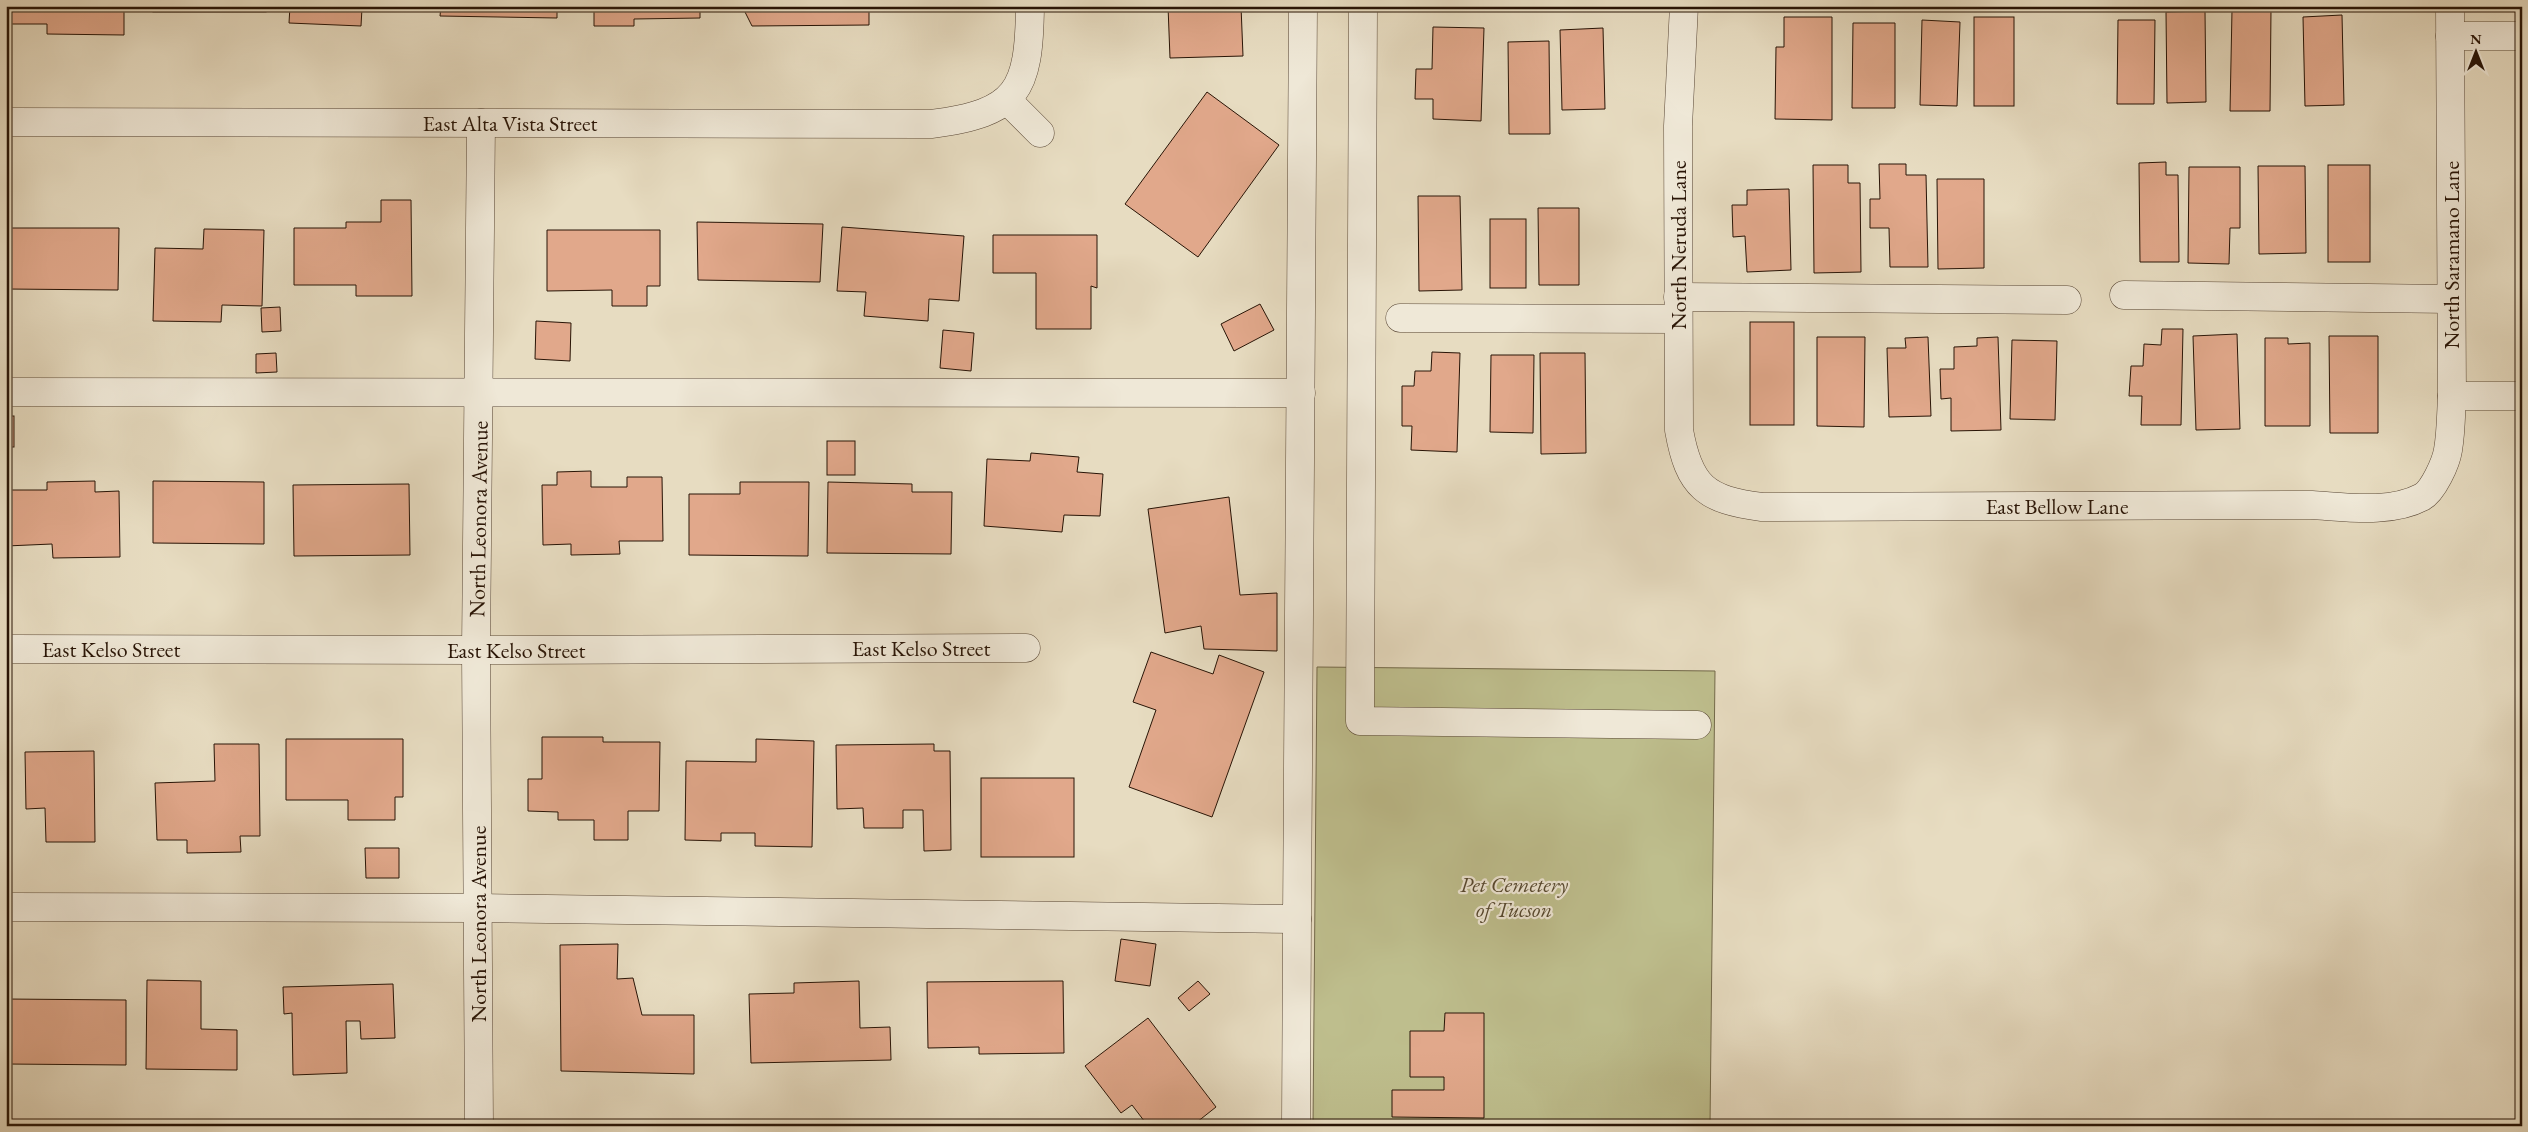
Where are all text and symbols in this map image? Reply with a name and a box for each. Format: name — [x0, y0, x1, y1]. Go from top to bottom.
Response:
north arrow — [2450, 28, 2500, 78]
text: N — [2470, 30, 2482, 48]
street label: East Alta Vista Street — [423, 109, 598, 138]
street label: North Neruda Lane — [1664, 160, 1693, 330]
street label: North Saramano Lane — [2437, 161, 2466, 349]
street label: North Leonora Avenue — [462, 420, 495, 618]
street label: East Bellow Lane — [1986, 492, 2129, 521]
street label: East Kelso Street — [852, 634, 990, 663]
street label: East Kelso Street — [42, 635, 180, 664]
street label: East Kelso Street — [447, 636, 585, 665]
street label: North Leonora Avenue — [464, 825, 493, 1022]
park label: Pet Cemetery of Tucson — [1460, 870, 1568, 924]

